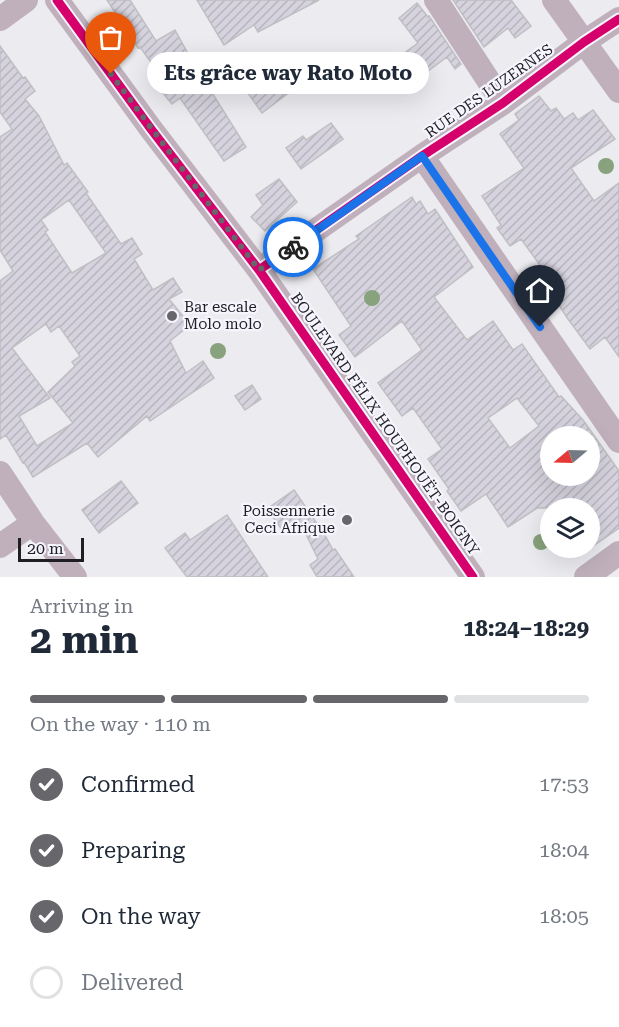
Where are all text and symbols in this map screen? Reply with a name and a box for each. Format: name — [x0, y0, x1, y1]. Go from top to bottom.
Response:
pin — [85, 12, 136, 74]
icon: bag — [94, 21, 127, 54]
street label: RUE DES LUZERNES — [422, 40, 556, 142]
callout: Ets grâce way Rato Moto — [147, 53, 429, 95]
text: Ets grâce way Rato Moto — [164, 61, 412, 85]
courier — [263, 217, 323, 277]
icon: bike — [277, 231, 310, 264]
pin — [514, 265, 565, 327]
icon: home — [523, 274, 556, 307]
street label: BOULEVARD FÉLIX HOUPHOUËT-BOIGNY — [287, 289, 484, 559]
place label: Bar escale Molo molo — [184, 298, 262, 333]
marker: Bar escale Molo molo — [165, 309, 179, 323]
north arrow — [540, 426, 600, 486]
map controls — [540, 426, 600, 558]
button: layers — [540, 498, 600, 558]
place label: Poissennerie Ceci Afrique — [243, 502, 335, 537]
marker: Poissennerie Ceci Afrique — [340, 513, 354, 527]
scale bar — [18, 535, 84, 562]
text: 20 m — [27, 539, 64, 558]
text: Arriving in — [30, 594, 133, 618]
text: 18:24–18:29 — [463, 616, 589, 641]
text: 2 min — [30, 617, 138, 663]
text: On the way · 110 m — [30, 712, 211, 736]
icon: check — [30, 768, 63, 801]
text: Confirmed — [81, 772, 195, 797]
text: 17:53 — [539, 772, 589, 796]
icon: check — [30, 834, 63, 867]
text: Preparing — [81, 838, 185, 863]
text: 18:04 — [539, 838, 589, 862]
icon: check — [30, 900, 63, 933]
text: On the way — [81, 904, 201, 929]
text: 18:05 — [539, 904, 589, 928]
text: Delivered — [81, 970, 183, 995]

